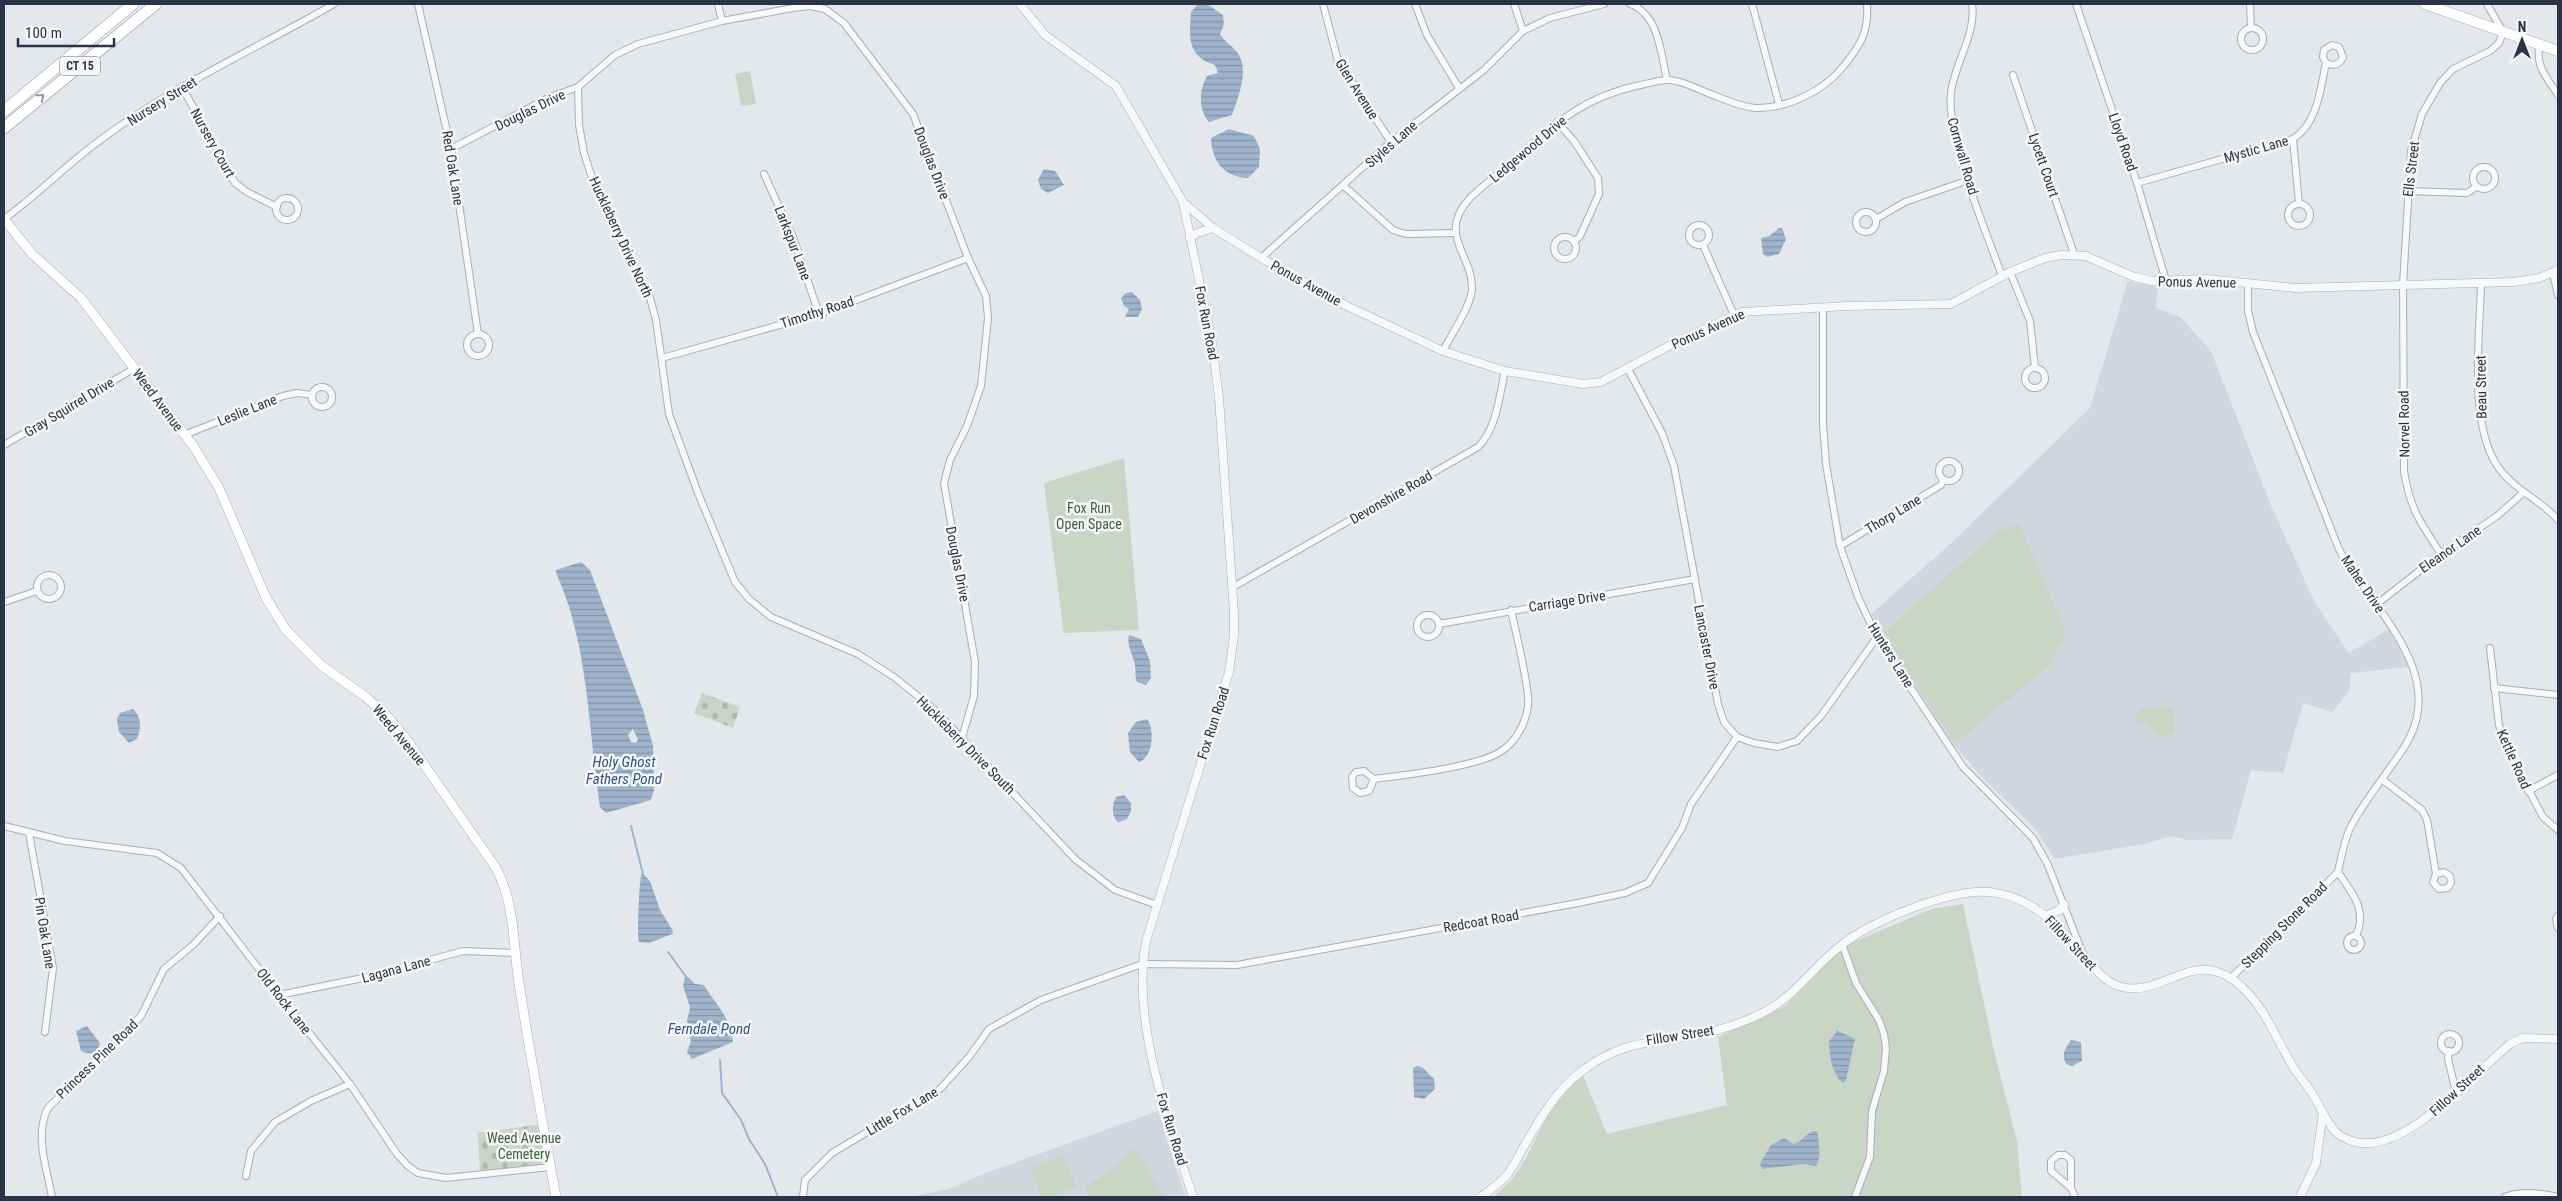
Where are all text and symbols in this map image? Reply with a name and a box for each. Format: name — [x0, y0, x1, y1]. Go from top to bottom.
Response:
scale bar — [18, 15, 114, 47]
north arrow — [2497, 15, 2547, 65]
text: N — [2518, 19, 2526, 35]
text: 100 m — [25, 24, 62, 42]
road number: CT 15 — [60, 56, 100, 76]
street label: Glen Avenue — [1332, 56, 1382, 123]
street label: Nursery Street — [124, 73, 200, 129]
street label: Douglas Drive — [492, 86, 568, 134]
one-way arrow — [36, 94, 45, 103]
street label: Nursery Court — [187, 106, 239, 180]
street label: Lloyd Road — [2106, 111, 2140, 173]
street label: Ledgewood Drive — [1487, 112, 1570, 186]
street label: Cornwall Road — [1944, 116, 1982, 196]
street label: Styles Lane — [1362, 117, 1420, 171]
street label: Douglas Drive — [911, 125, 953, 202]
street label: Red Oak Lane — [439, 129, 467, 207]
street label: Lycett Court — [2026, 131, 2062, 199]
street label: Mystic Lane — [2222, 132, 2291, 166]
street label: Ells Street — [2400, 140, 2422, 198]
street label: Huckleberry Drive North — [586, 174, 656, 300]
street label: Larkspur Lane — [772, 204, 815, 283]
street label: Ponus Avenue — [1268, 257, 1344, 309]
street label: Ponus Avenue — [2158, 273, 2237, 291]
street label: Fox Run Road — [1192, 285, 1222, 361]
street label: Timothy Road — [778, 293, 856, 331]
street label: Ponus Avenue — [1669, 306, 1747, 352]
street label: Beau Street — [2472, 355, 2490, 419]
street label: Weed Avenue — [129, 366, 187, 435]
street label: Gray Squirrel Drive — [21, 374, 117, 440]
street label: Norvel Road — [2395, 390, 2413, 458]
street label: Leslie Lane — [215, 391, 279, 429]
street label: Devonshire Road — [1347, 467, 1435, 527]
street label: Thorp Lane — [1862, 491, 1924, 537]
park label: Fox Run Open Space — [1056, 500, 1122, 532]
street label: Eleanor Lane — [2416, 522, 2484, 576]
street label: Douglas Drive — [943, 525, 973, 603]
street label: Maher Drive — [2338, 552, 2388, 616]
street label: Carriage Drive — [1527, 587, 1607, 615]
street label: Lancaster Drive — [1691, 603, 1723, 691]
street label: Hunters Lane — [1865, 620, 1917, 691]
street label: Fox Run Road — [1194, 685, 1232, 761]
street label: Huckleberry Drive South — [914, 693, 1018, 797]
street label: Weed Avenue — [369, 701, 429, 769]
street label: Kettle Road — [2494, 727, 2534, 791]
water label: Holy Ghost Fathers Pond — [586, 753, 663, 788]
street label: Stepping Stone Road — [2238, 879, 2330, 971]
street label: Pin Oak Lane — [31, 896, 59, 970]
street label: Redcoat Road — [1442, 906, 1520, 936]
street label: Fillow Street — [2042, 912, 2100, 974]
street label: Lagana Lane — [360, 952, 432, 986]
street label: Old Rock Lane — [253, 965, 315, 1037]
street label: Princess Pine Road — [53, 1016, 141, 1102]
water label: Ferndale Pond — [668, 1020, 751, 1038]
street label: Fillow Street — [1645, 1022, 1715, 1048]
street label: Fillow Street — [2426, 1061, 2488, 1119]
street label: Little Fox Lane — [863, 1083, 941, 1139]
street label: Fox Run Road — [1153, 1091, 1191, 1167]
park label: Weed Avenue Cemetery — [487, 1130, 561, 1162]

